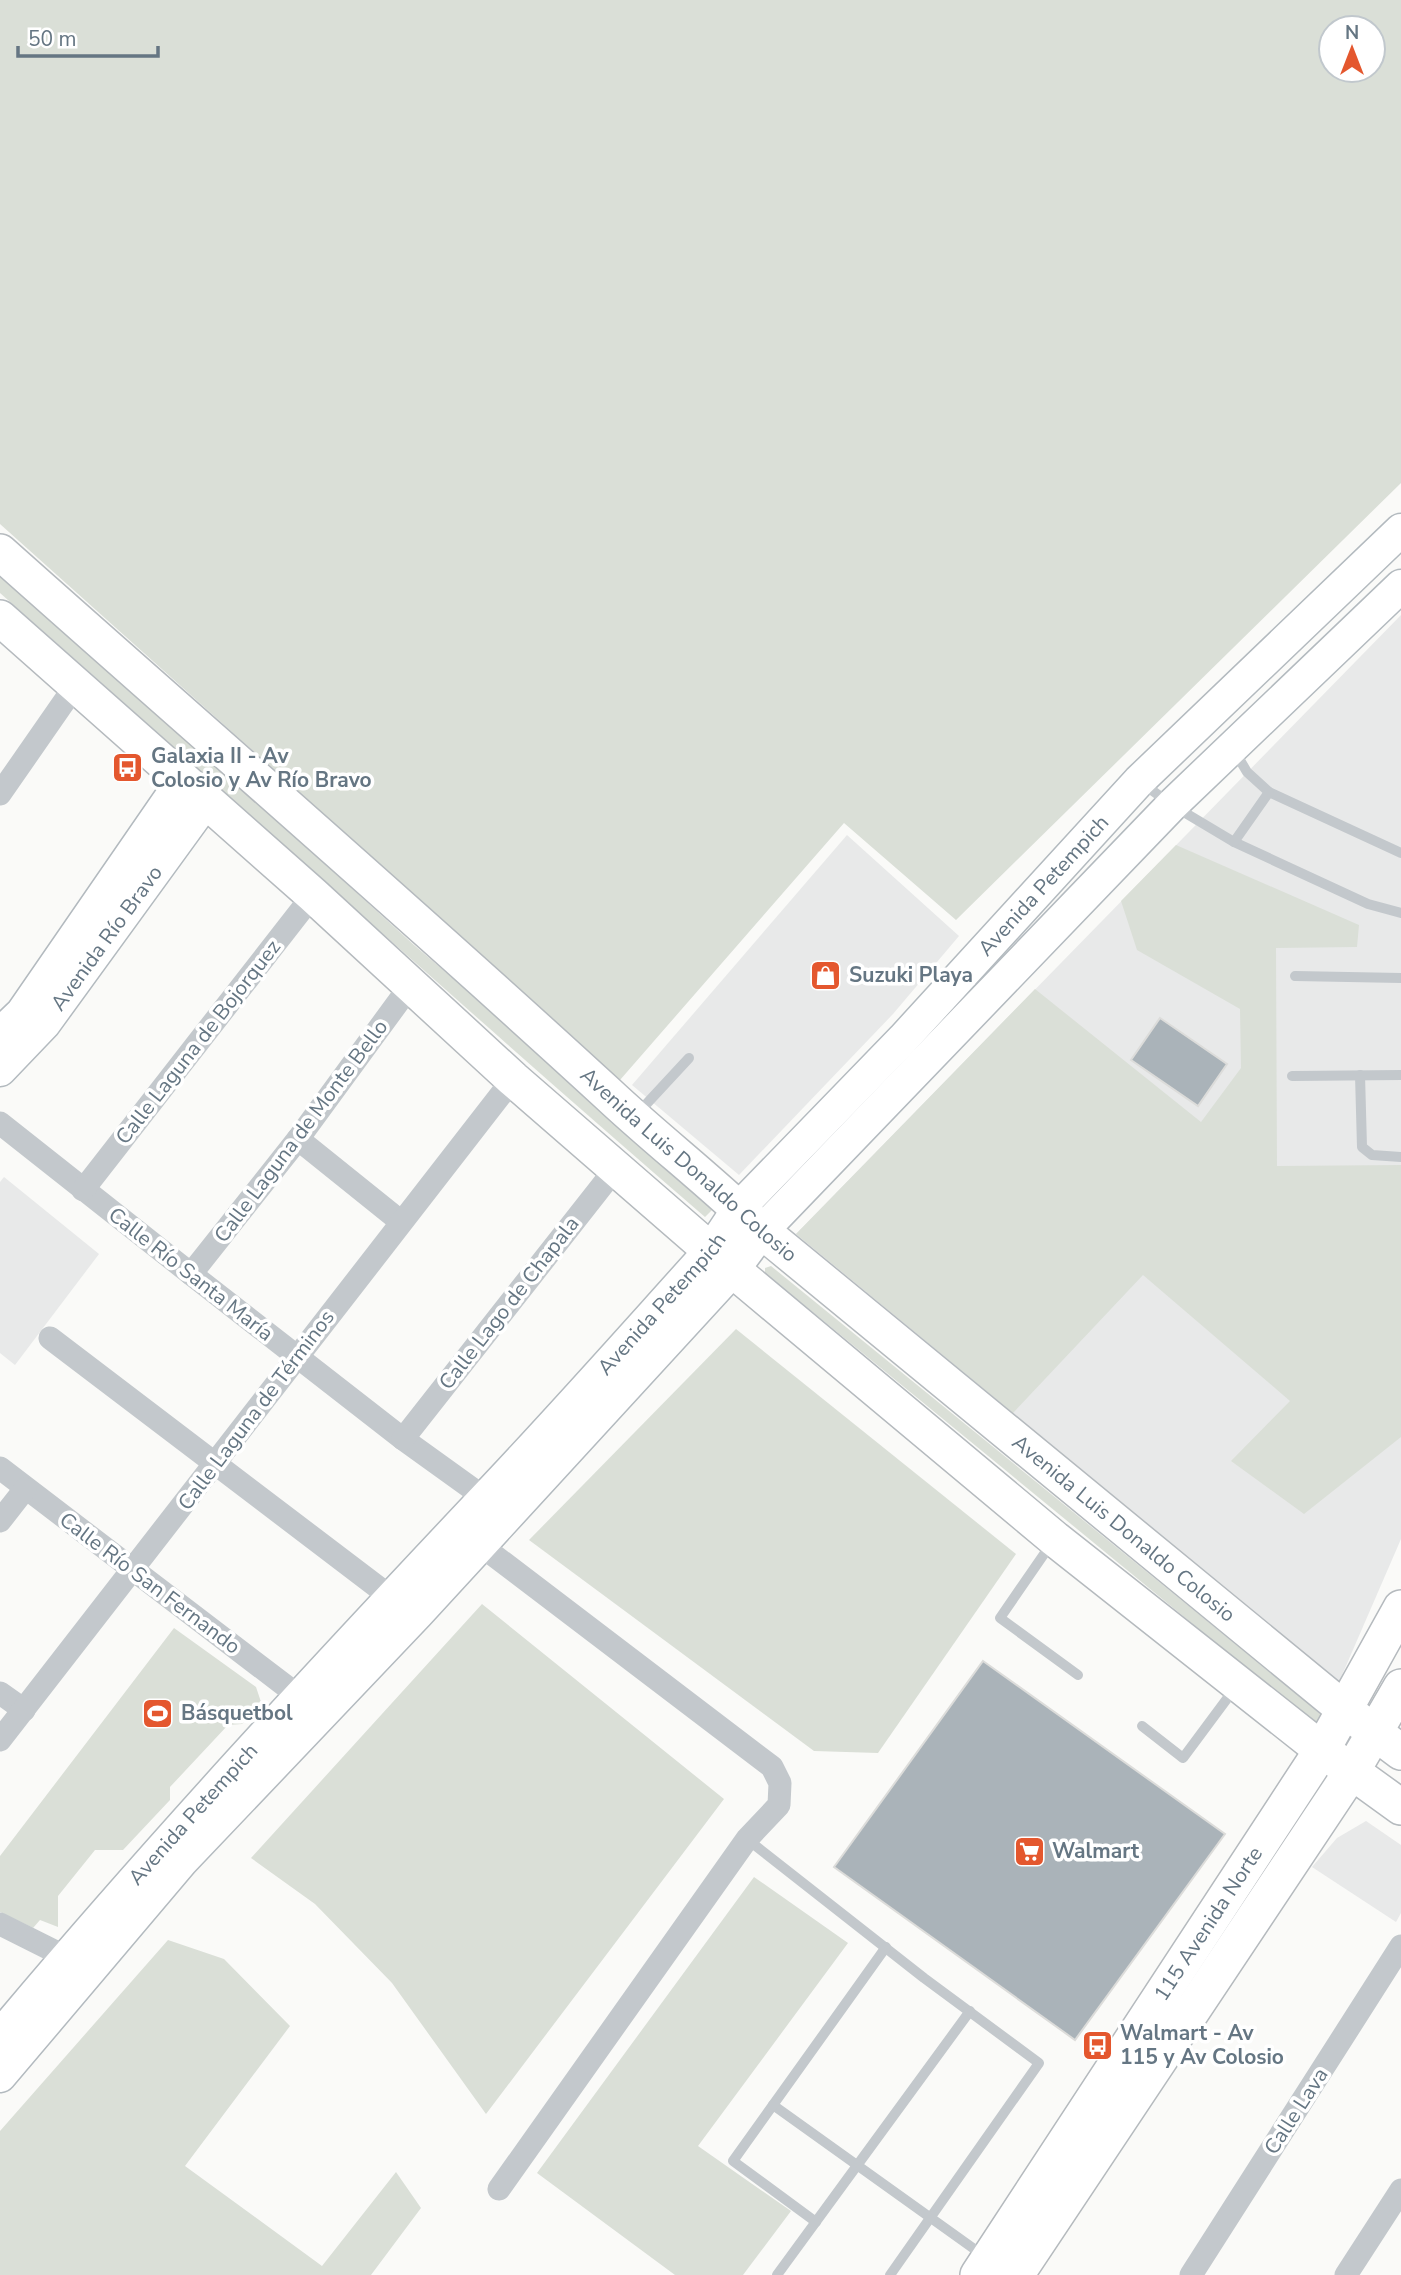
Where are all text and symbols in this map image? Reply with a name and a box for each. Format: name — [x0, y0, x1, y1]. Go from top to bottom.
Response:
scale bar — [18, 14, 158, 58]
north arrow — [1317, 14, 1387, 84]
text: N — [1345, 20, 1359, 46]
text: 50 m — [28, 25, 77, 53]
place label: Galaxia II - Av Colosio y Av Río Bravo — [151, 742, 372, 794]
bus stop icon: Galaxia II - Av Colosio y Av Río Bravo — [111, 751, 145, 785]
street label: Avenida Petempich — [972, 809, 1115, 962]
street label: Avenida Río Bravo — [44, 860, 169, 1016]
street label: Calle Laguna de Bojorquez — [109, 934, 287, 1150]
shop icon: Suzuki Playa — [809, 958, 843, 992]
place label: Suzuki Playa — [849, 961, 973, 989]
street label: Calle Laguna de Monte Bello — [208, 1014, 394, 1248]
street label: Avenida Luis Donaldo Colosio — [574, 1061, 803, 1268]
street label: Calle Río Santa María — [103, 1201, 279, 1347]
street label: Calle Lago de Chapala — [433, 1211, 585, 1395]
street label: Avenida Petempich — [591, 1227, 732, 1381]
street label: Calle Laguna de Términos — [171, 1304, 341, 1516]
street label: Avenida Luis Donaldo Colosio — [1006, 1428, 1241, 1628]
street label: Calle Río San Fernando — [54, 1506, 246, 1660]
sports icon: Básquetbol — [141, 1696, 175, 1730]
place label: Básquetbol — [181, 1699, 293, 1727]
street label: Avenida Petempich — [122, 1737, 264, 1891]
supermarket icon: Walmart — [1012, 1834, 1046, 1868]
place label: Walmart — [1052, 1837, 1140, 1865]
street label: 115 Avenida Norte — [1147, 1841, 1269, 2006]
place label: Walmart - Av 115 y Av Colosio — [1120, 2019, 1284, 2071]
bus stop icon: Walmart - Av 115 y Av Colosio — [1080, 2028, 1114, 2062]
street label: Calle Lava — [1258, 2062, 1334, 2160]

